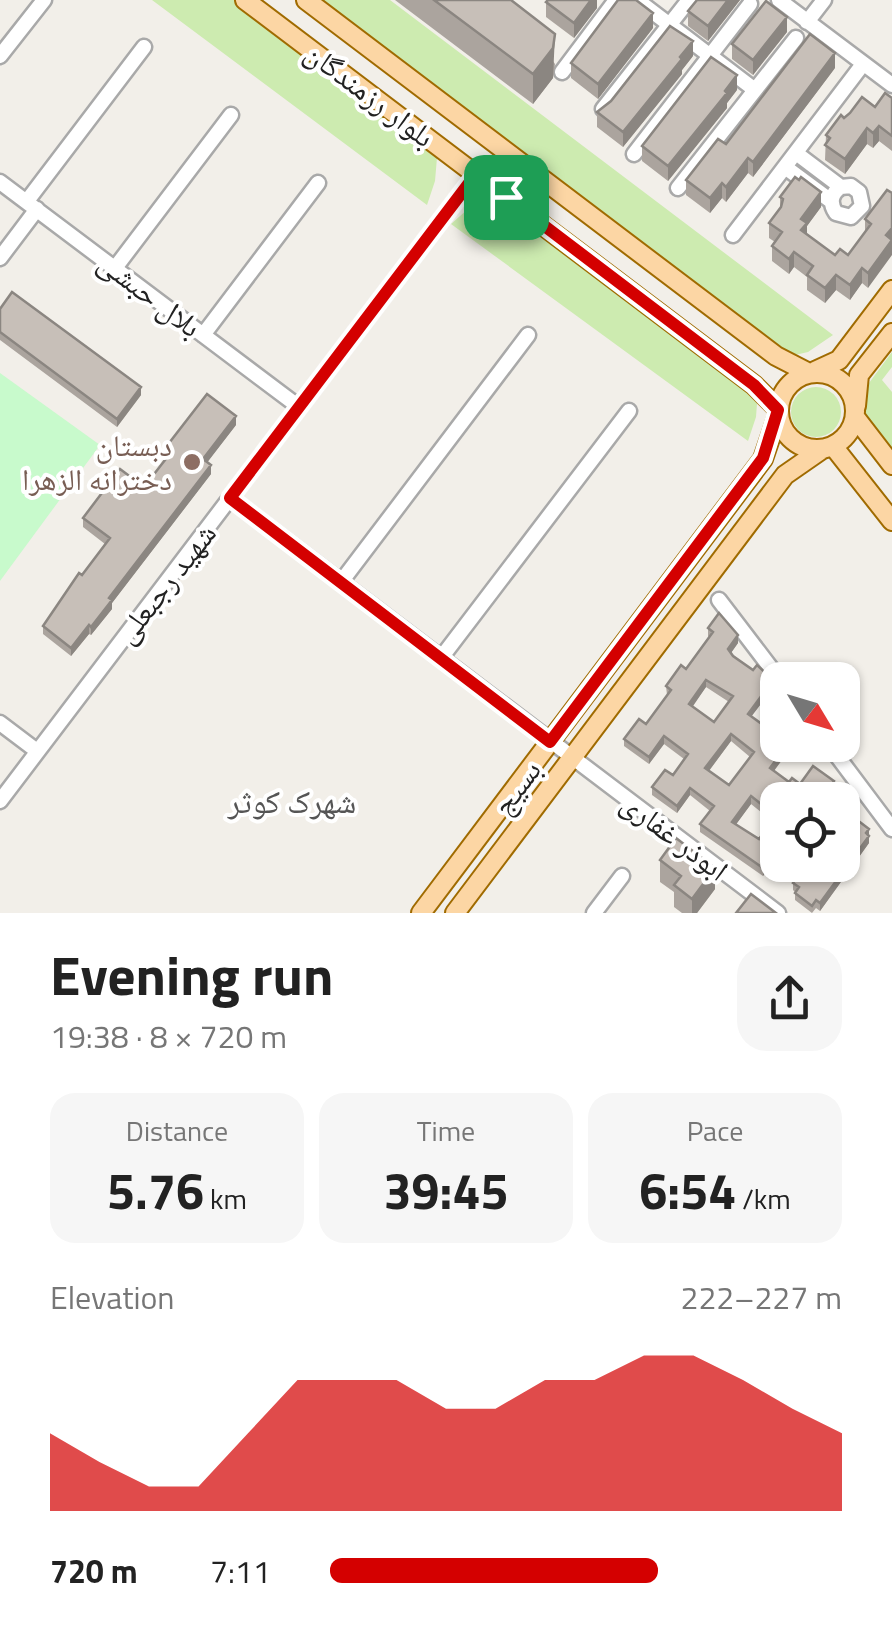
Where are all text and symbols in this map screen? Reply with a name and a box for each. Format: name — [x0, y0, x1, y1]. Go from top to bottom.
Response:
street label: بلوار رزمندگان — [295, 30, 445, 158]
pin — [464, 155, 549, 240]
icon: arrive — [479, 170, 534, 225]
street label: بلال حبشی — [89, 240, 211, 348]
place label: دبستان دخترانه الزهرا — [22, 422, 172, 502]
marker: دبستان دخترانه الزهرا — [181, 451, 203, 473]
street label: شهید رجبعلی — [103, 513, 227, 653]
north arrow — [760, 662, 860, 762]
map controls — [760, 662, 860, 882]
street label: بسیج — [480, 750, 552, 824]
district label: شهرک کوثر — [227, 777, 356, 825]
street label: ابوذر غفاری — [611, 780, 739, 892]
button: locate — [760, 782, 860, 882]
text: Evening run — [50, 933, 333, 1016]
button: share — [737, 946, 842, 1051]
text: 19:38 · 8 × 720 m — [50, 1012, 287, 1060]
text: Distance — [126, 1109, 228, 1152]
text: Time — [417, 1109, 475, 1152]
text: Pace — [687, 1109, 743, 1152]
text: 5.76 — [107, 1152, 204, 1228]
text: 39:45 — [384, 1152, 508, 1228]
text: 6:54 — [639, 1152, 736, 1228]
text: km — [204, 1177, 247, 1220]
text: /km — [736, 1177, 791, 1220]
text: Elevation — [50, 1273, 174, 1321]
text: 222–227 m — [680, 1273, 842, 1321]
text: 720 m — [50, 1547, 138, 1595]
text: 7:11 — [210, 1547, 271, 1595]

